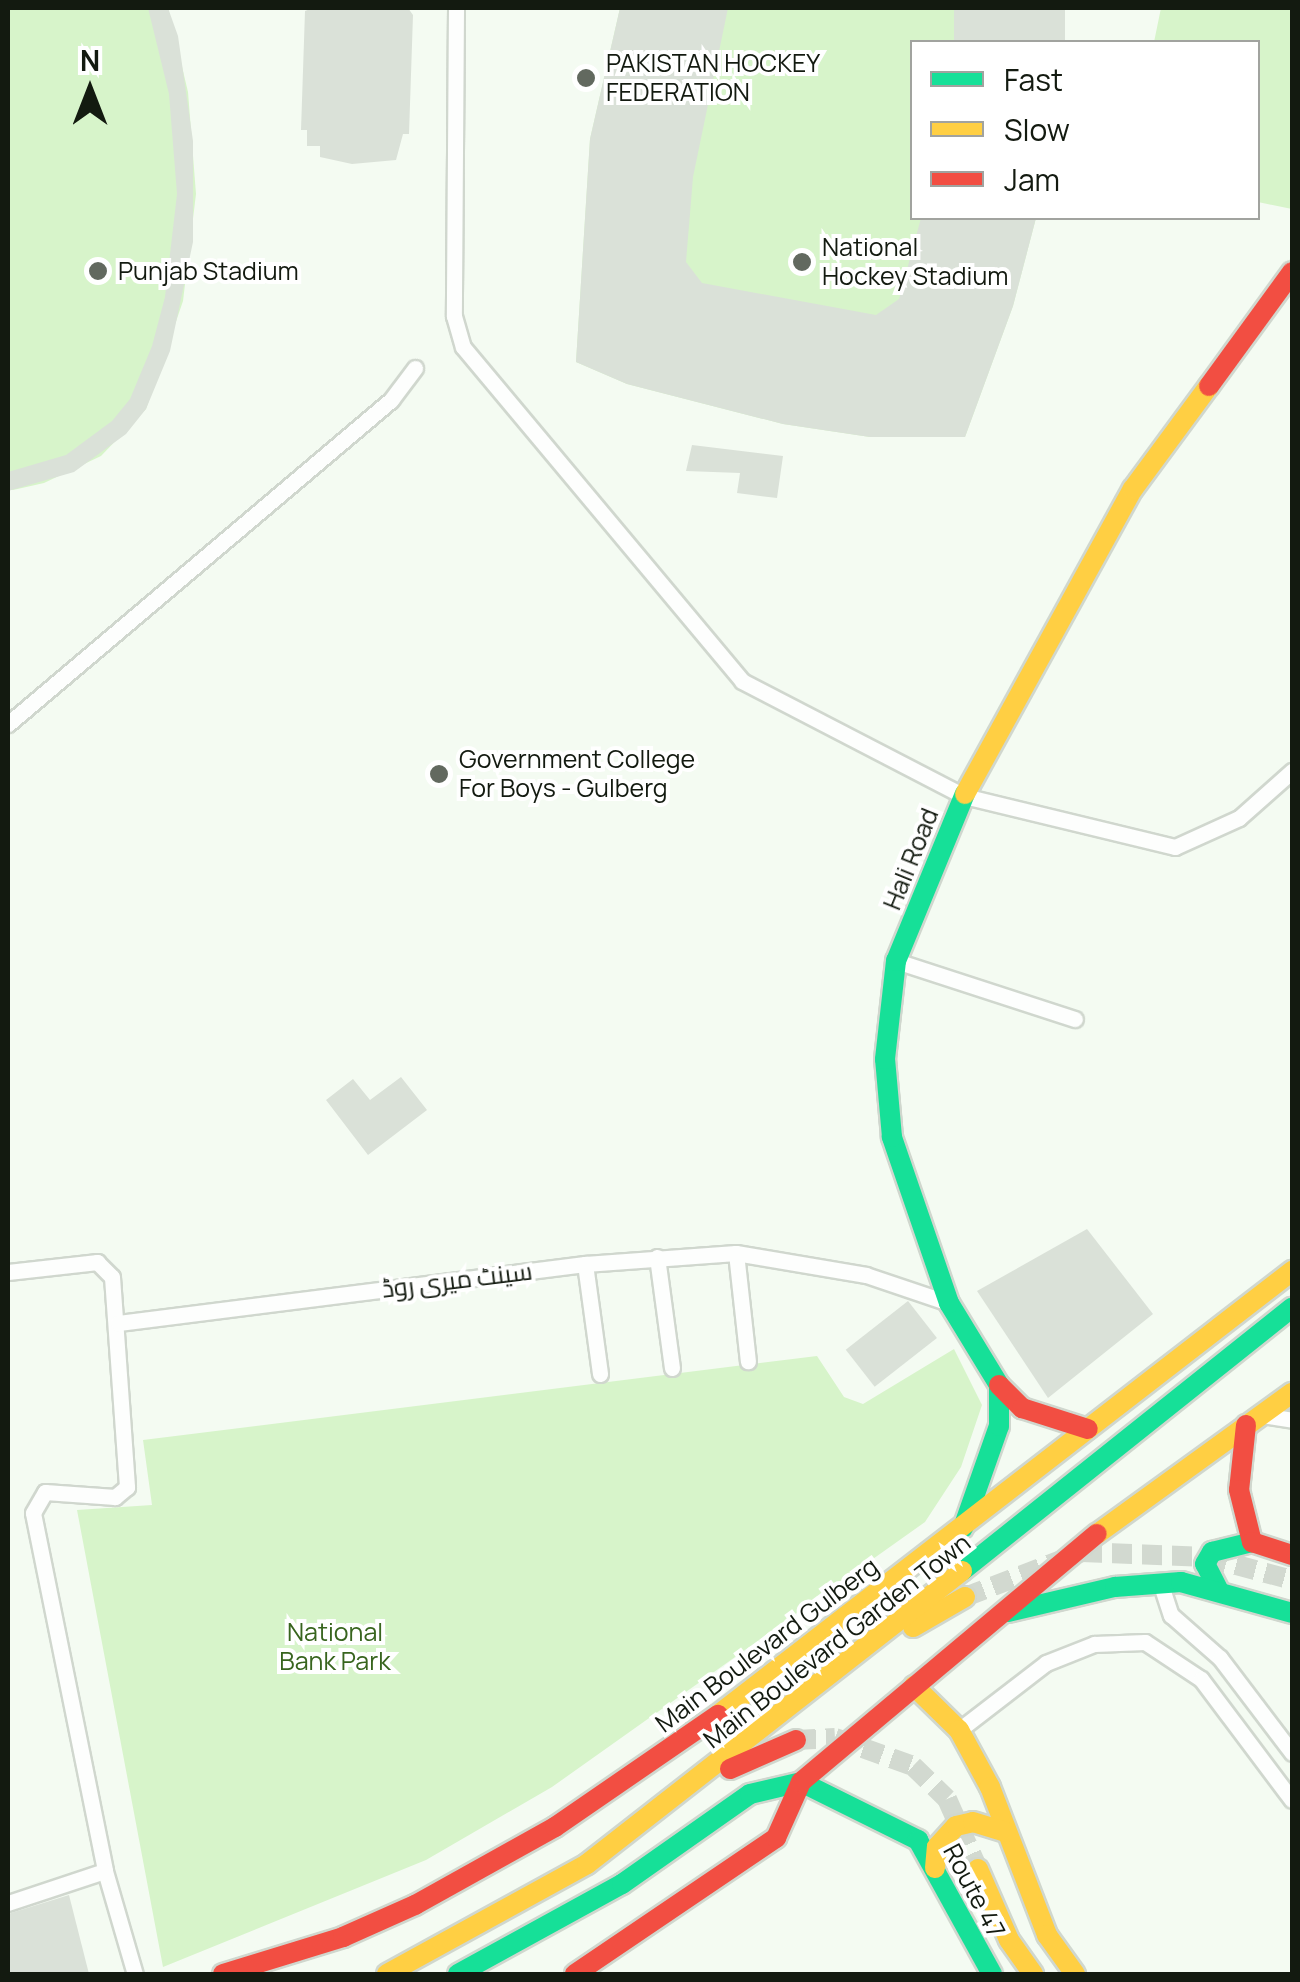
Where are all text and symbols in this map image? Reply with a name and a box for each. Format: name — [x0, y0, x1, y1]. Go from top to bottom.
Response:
north arrow — [40, 40, 140, 140]
legend — [910, 40, 1260, 220]
text: N — [80, 41, 100, 79]
place label: PAKISTAN HOCKEY FEDERATION — [606, 49, 820, 108]
text: Fast — [1004, 59, 1063, 100]
marker: PAKISTAN HOCKEY FEDERATION — [575, 67, 597, 89]
text: Slow — [1004, 109, 1070, 150]
text: Jam — [1004, 159, 1060, 200]
place label: National Hockey Stadium — [822, 233, 1008, 292]
marker: National Hockey Stadium — [791, 251, 813, 273]
place label: Punjab Stadium — [118, 256, 299, 286]
marker: Punjab Stadium — [87, 260, 109, 282]
place label: Government College For Boys - Gulberg — [459, 745, 695, 804]
marker: Government College For Boys - Gulberg — [428, 763, 450, 785]
street label: Hali Road — [877, 804, 945, 914]
street label: سینٹ میری روڈ — [380, 1256, 534, 1304]
street label: Main Boulevard Garden Town — [698, 1527, 976, 1755]
street label: Main Boulevard Gulberg — [650, 1551, 884, 1739]
park label: National Bank Park — [279, 1618, 391, 1677]
street label: Route 47 — [937, 1839, 1011, 1943]

